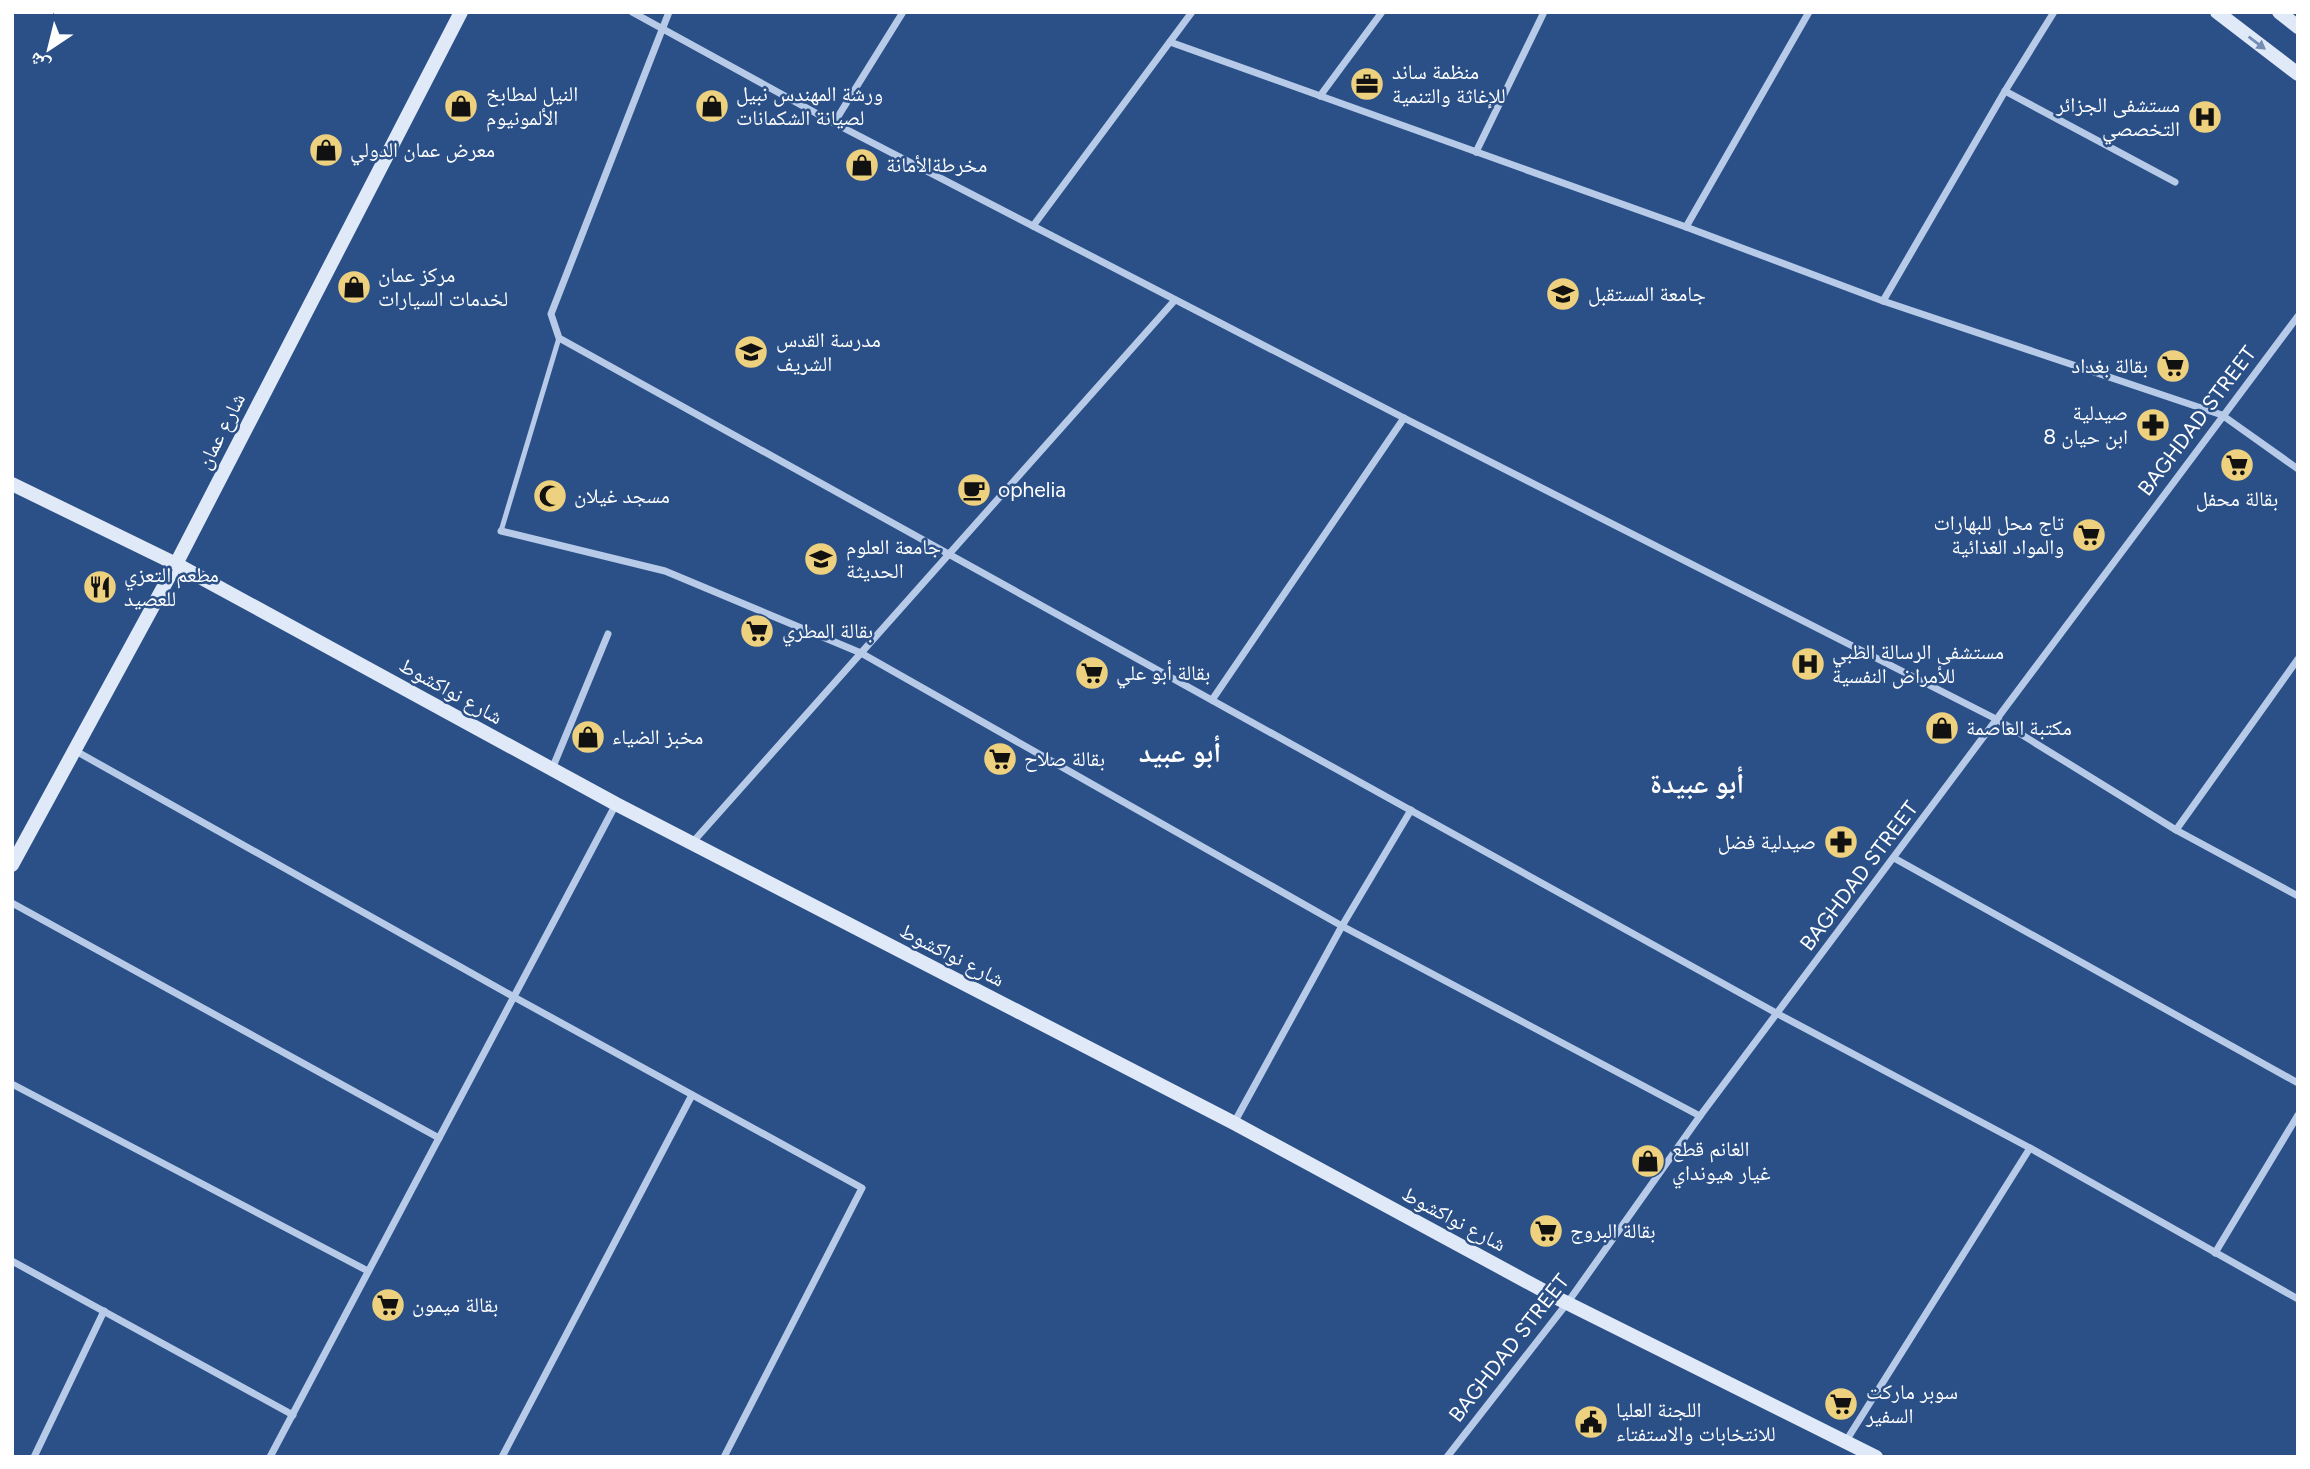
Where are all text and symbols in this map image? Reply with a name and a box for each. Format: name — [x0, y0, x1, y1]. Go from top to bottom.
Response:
north arrow — [14, 14, 84, 84]
one-way arrow — [2248, 36, 2267, 50]
text: ش — [25, 47, 54, 78]
place label: منظمة ساند للإغاثة والتنمية — [1392, 59, 1506, 109]
office icon: منظمة ساند للإغاثة والتنمية — [1348, 65, 1386, 103]
place label: النيل لمطابخ الألمونيوم — [486, 81, 578, 132]
place label: ورشة المهندس نبيل لصيانة الشكمانات — [736, 81, 883, 130]
shop icon: النيل لمطابخ الألمونيوم — [442, 87, 480, 125]
shop icon: ورشة المهندس نبيل لصيانة الشكمانات — [693, 87, 731, 125]
place label: مستشفى الجزائر التخصصي — [2055, 92, 2180, 145]
hospital icon: مستشفى الجزائر التخصصي — [2186, 98, 2224, 136]
shop icon: معرض عمان الدولي — [307, 131, 345, 169]
place label: معرض عمان الدولي — [350, 137, 495, 166]
shop icon: مخرطةالأمانة — [843, 146, 881, 184]
place label: مخرطةالأمانة — [886, 152, 987, 177]
place label: مركز عمان لخدمات السيارات — [378, 262, 508, 311]
shop icon: مركز عمان لخدمات السيارات — [335, 268, 373, 306]
school or university icon: جامعة المستقبل — [1544, 275, 1582, 313]
place label: جامعة المستقبل — [1588, 281, 1706, 307]
place label: مدرسة القدس الشريف — [776, 327, 881, 376]
school or university icon: مدرسة القدس الشريف — [732, 333, 770, 371]
street label: BAGHDAD STREET — [2132, 341, 2261, 500]
supermarket icon: بقالة بغداد — [2154, 347, 2192, 385]
place label: بقالة بغداد — [2072, 353, 2148, 378]
street label: شارع عمان — [191, 389, 251, 473]
place label: صيدلية ابن حيان 8 — [2043, 400, 2128, 450]
pharmacy icon: صيدلية ابن حيان 8 — [2134, 406, 2172, 444]
supermarket icon: بقالة محفل — [2218, 446, 2256, 484]
cafe icon: ophelia — [955, 471, 993, 509]
mosque icon: مسجد غيلان — [531, 477, 569, 515]
place label: ophelia — [998, 477, 1066, 502]
place label: مسجد غيلان — [574, 483, 670, 508]
place label: بقالة محفل — [2196, 486, 2278, 512]
place label: تاج محل للبهارات والمواد الغذائية — [1933, 510, 2064, 559]
supermarket icon: تاج محل للبهارات والمواد الغذائية — [2070, 516, 2108, 554]
place label: جامعة العلوم الحديثة — [846, 534, 941, 583]
school or university icon: جامعة العلوم الحديثة — [802, 540, 840, 578]
place label: مطعم التعزي للعصيد — [124, 562, 219, 611]
restaurant icon: مطعم التعزي للعصيد — [81, 568, 119, 606]
supermarket icon: بقالة المطري — [738, 612, 776, 650]
place label: بقالة المطري — [782, 618, 873, 647]
place label: مستشفى الرسالة الطبي للأمراض النفسية — [1832, 639, 2004, 689]
hospital icon: مستشفى الرسالة الطبي للأمراض النفسية — [1789, 645, 1827, 683]
street label: شارع نواكشوط — [395, 652, 507, 730]
supermarket icon: بقالة أبو علي — [1073, 654, 1111, 692]
place label: بقالة أبو علي — [1116, 660, 1210, 689]
shop icon: مكتبة العاصمة — [1923, 709, 1961, 747]
place label: مكتبة العاصمة — [1966, 715, 2072, 740]
shop icon: مخبز الضياء — [569, 718, 607, 756]
place label: مخبز الضياء — [612, 724, 703, 749]
district label: أبو عبيد — [1139, 735, 1221, 769]
supermarket icon: بقالة صلاح — [981, 740, 1019, 778]
place label: بقالة صلاح — [1024, 746, 1105, 772]
district label: أبو عبيدة — [1650, 766, 1744, 800]
street label: BAGHDAD STREET — [1794, 796, 1923, 955]
pharmacy icon: صيدلية فضل — [1822, 823, 1860, 861]
place label: صيدلية فضل — [1718, 829, 1816, 855]
street label: شارع نواكشوط — [895, 917, 1009, 993]
place label: الغانم قطع غيار هيونداي — [1672, 1136, 1771, 1189]
shop icon: الغانم قطع غيار هيونداي — [1629, 1142, 1667, 1180]
street label: شارع نواكشوط — [1397, 1181, 1511, 1257]
supermarket icon: بقالة البروج — [1527, 1212, 1565, 1250]
place label: بقالة البروج — [1570, 1218, 1656, 1244]
street label: BAGHDAD STREET — [1443, 1269, 1574, 1427]
supermarket icon: بقالة ميمون — [369, 1286, 407, 1324]
place label: بقالة ميمون — [412, 1292, 498, 1317]
place label: سوبر ماركت السفير — [1865, 1379, 1958, 1428]
supermarket icon: سوبر ماركت السفير — [1822, 1385, 1860, 1423]
place label: اللجنة العليا للانتخابات والاستفتاء — [1616, 1397, 1776, 1446]
public building icon: اللجنة العليا للانتخابات والاستفتاء — [1572, 1403, 1610, 1441]

